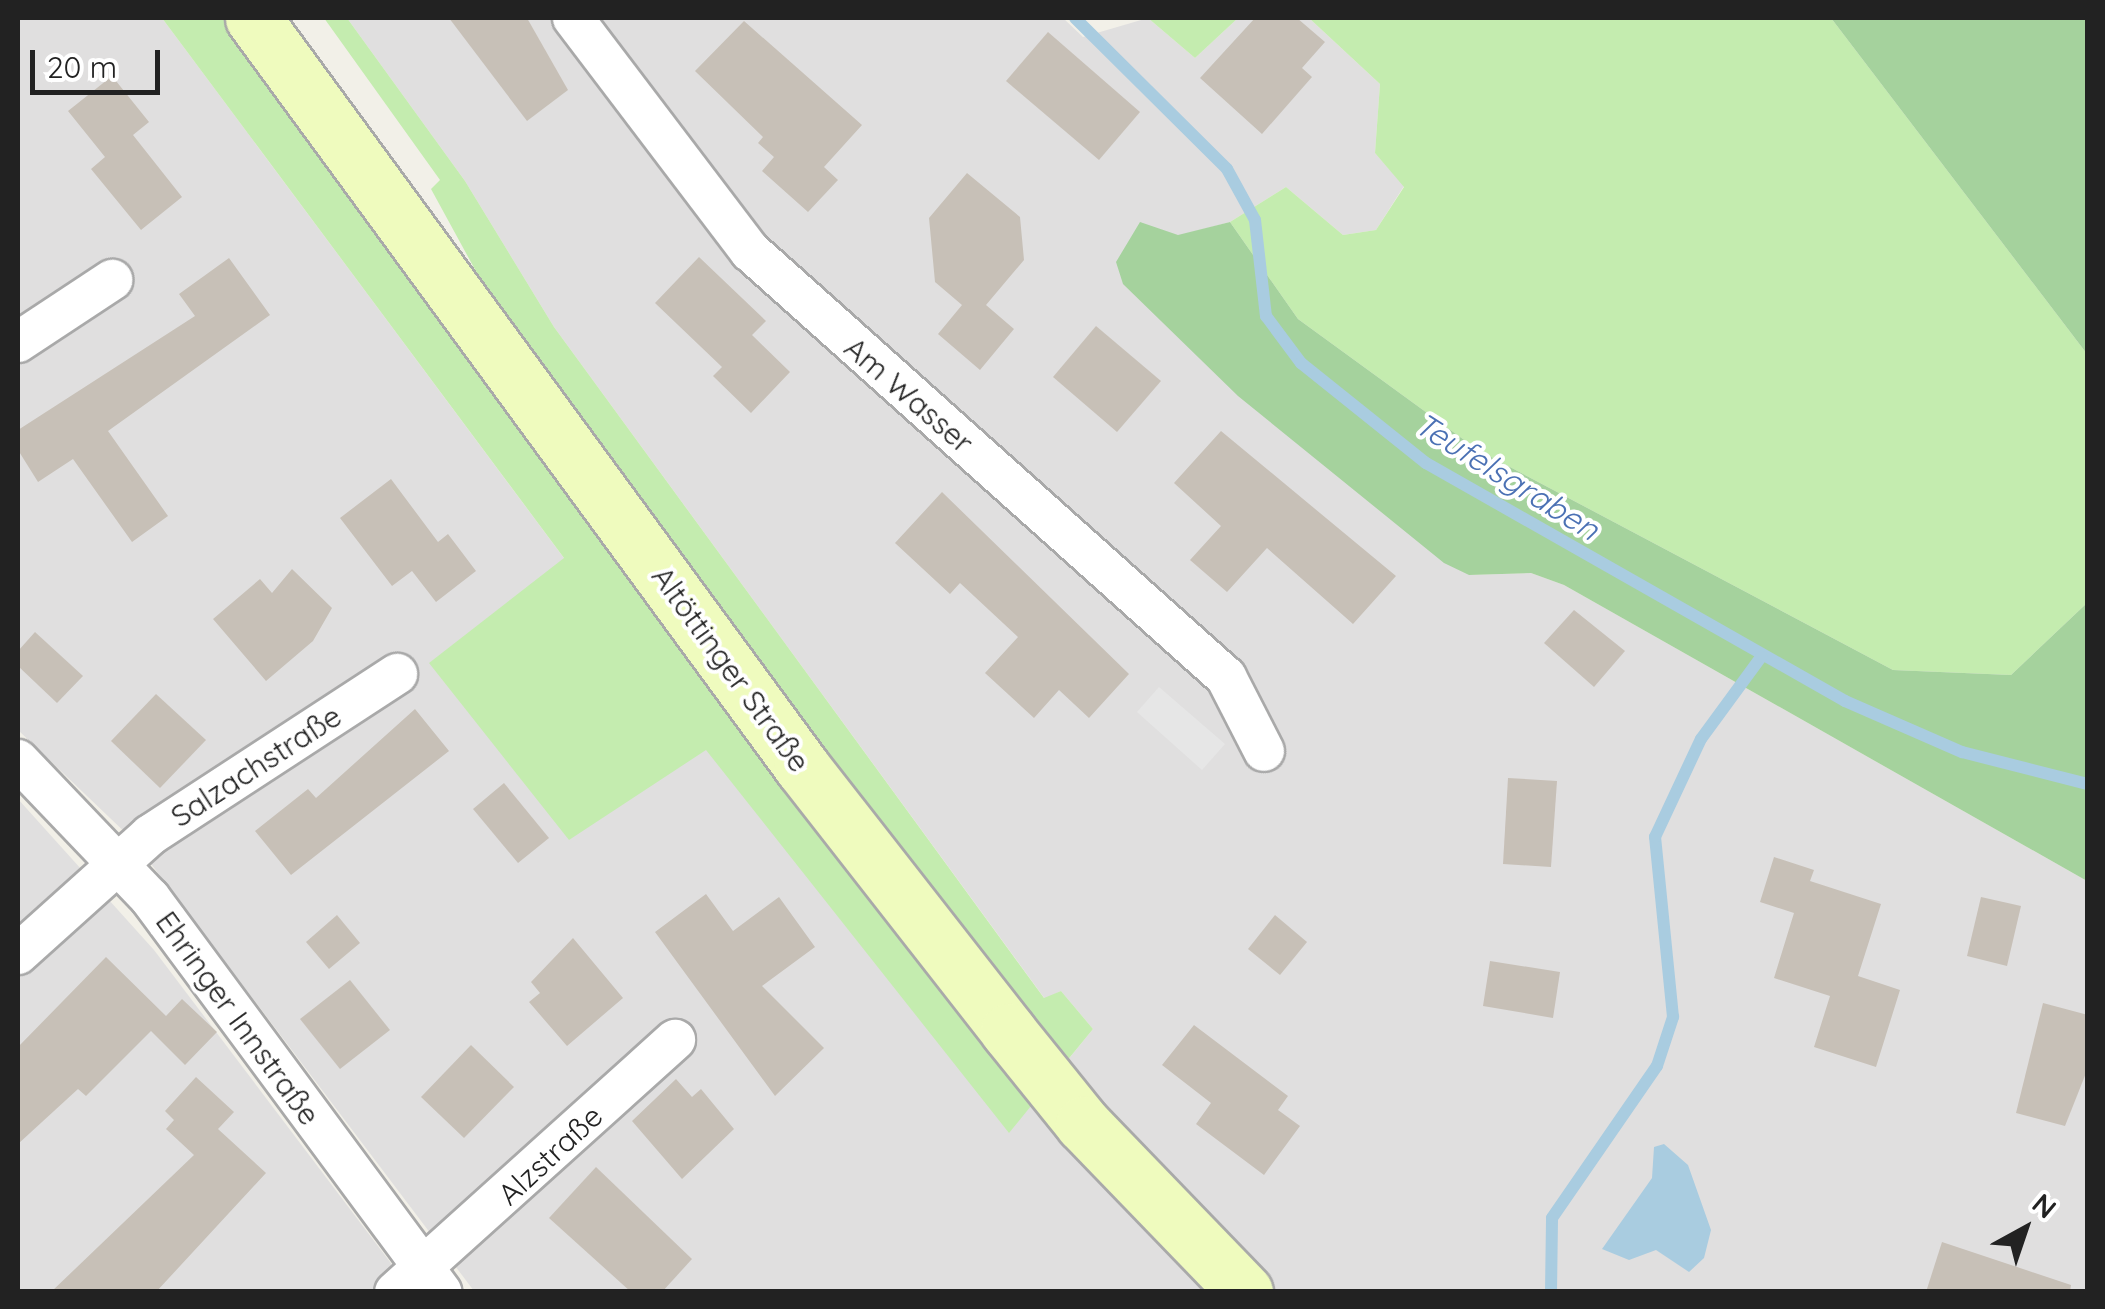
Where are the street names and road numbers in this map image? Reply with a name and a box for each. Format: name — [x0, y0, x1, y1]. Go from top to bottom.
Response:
street label: Am Wasser — [837, 329, 981, 461]
street label: Altöttinger Straße — [644, 559, 818, 779]
street label: Salzachstraße — [164, 698, 348, 834]
street label: Ehringer Innstraße — [148, 904, 328, 1132]
street label: Alzstraße — [490, 1098, 610, 1212]

